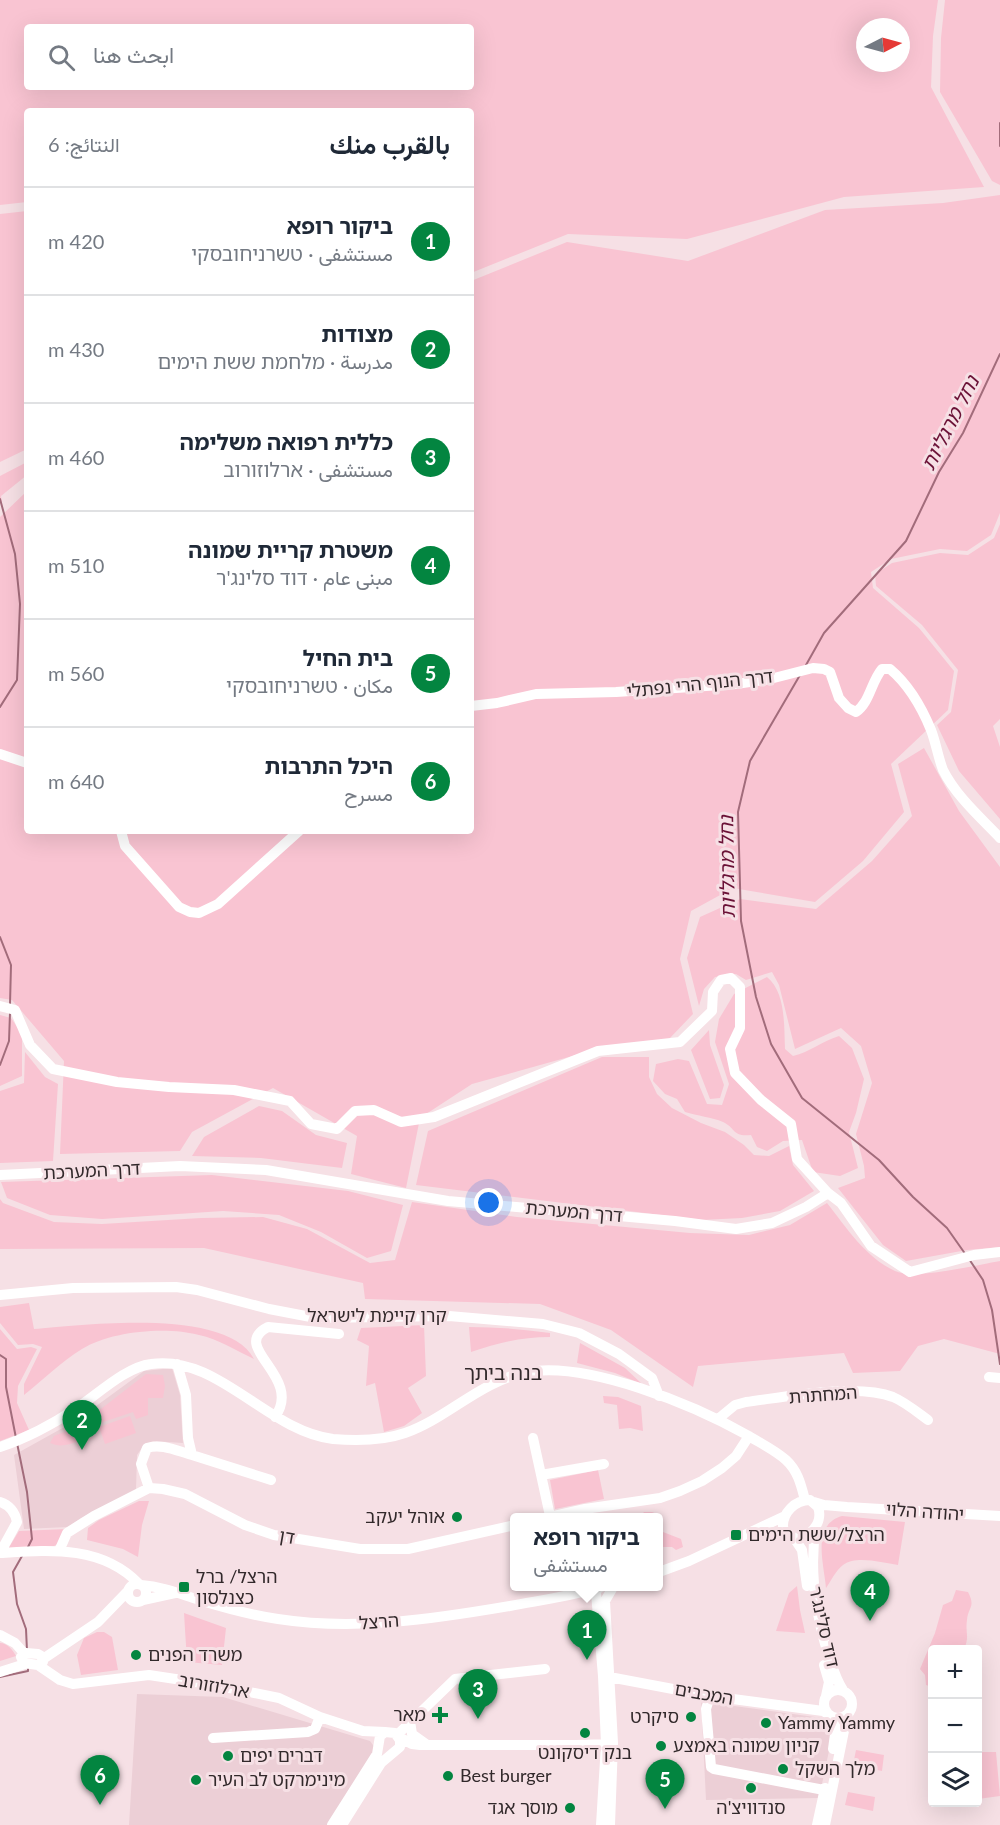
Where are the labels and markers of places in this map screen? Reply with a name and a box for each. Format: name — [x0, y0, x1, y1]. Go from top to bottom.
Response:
pin: 2 — [62, 1400, 101, 1450]
place label: אוהל יעקב — [365, 1505, 445, 1527]
marker: אוהל יעקב — [450, 1510, 464, 1524]
place label: הרצל/ששת הימים — [748, 1523, 885, 1545]
marker: הרצל/ששת הימים — [729, 1528, 743, 1542]
place label: הרצל/ ברל כצנלסון — [196, 1565, 278, 1608]
pin: 4 — [850, 1572, 890, 1621]
marker: הרצל/ ברל כצנלסון — [177, 1580, 191, 1594]
pin: 1 — [568, 1610, 606, 1660]
place label: משרד הפנים — [148, 1643, 243, 1665]
marker: משרד הפנים — [129, 1648, 143, 1662]
pin: 3 — [458, 1670, 498, 1719]
place label: מאר — [393, 1703, 426, 1725]
place label: סיקרט — [630, 1705, 679, 1727]
marker: מאר — [431, 1706, 449, 1724]
marker: סיקרט — [684, 1710, 698, 1724]
place label: Yammy Yammy — [778, 1711, 896, 1733]
marker: Yammy Yammy — [759, 1716, 773, 1730]
marker: בנק דיסקונט — [578, 1726, 592, 1740]
place label: קניון שמונה באמצע — [673, 1734, 820, 1756]
marker: קניון שמונה באמצע — [654, 1739, 668, 1753]
place label: בנק דיסקונט — [538, 1741, 632, 1763]
place label: דברים יפים — [240, 1744, 323, 1766]
marker: דברים יפים — [221, 1749, 235, 1763]
pin: 6 — [80, 1756, 120, 1805]
place label: מלך השקל — [795, 1757, 875, 1779]
pin: 5 — [646, 1760, 684, 1809]
marker: מלך השקל — [776, 1762, 790, 1776]
place label: Best burger — [460, 1764, 552, 1786]
place label: מינימרקט לב העיר — [208, 1768, 346, 1790]
marker: Best burger — [441, 1769, 455, 1783]
marker: מינימרקט לב העיר — [189, 1773, 203, 1787]
marker: סנדוויצ'ה — [744, 1781, 758, 1795]
place label: מוסך אגד — [488, 1796, 558, 1818]
place label: סנדוויצ'ה — [716, 1796, 786, 1818]
marker: מוסך אגד — [563, 1801, 577, 1815]

